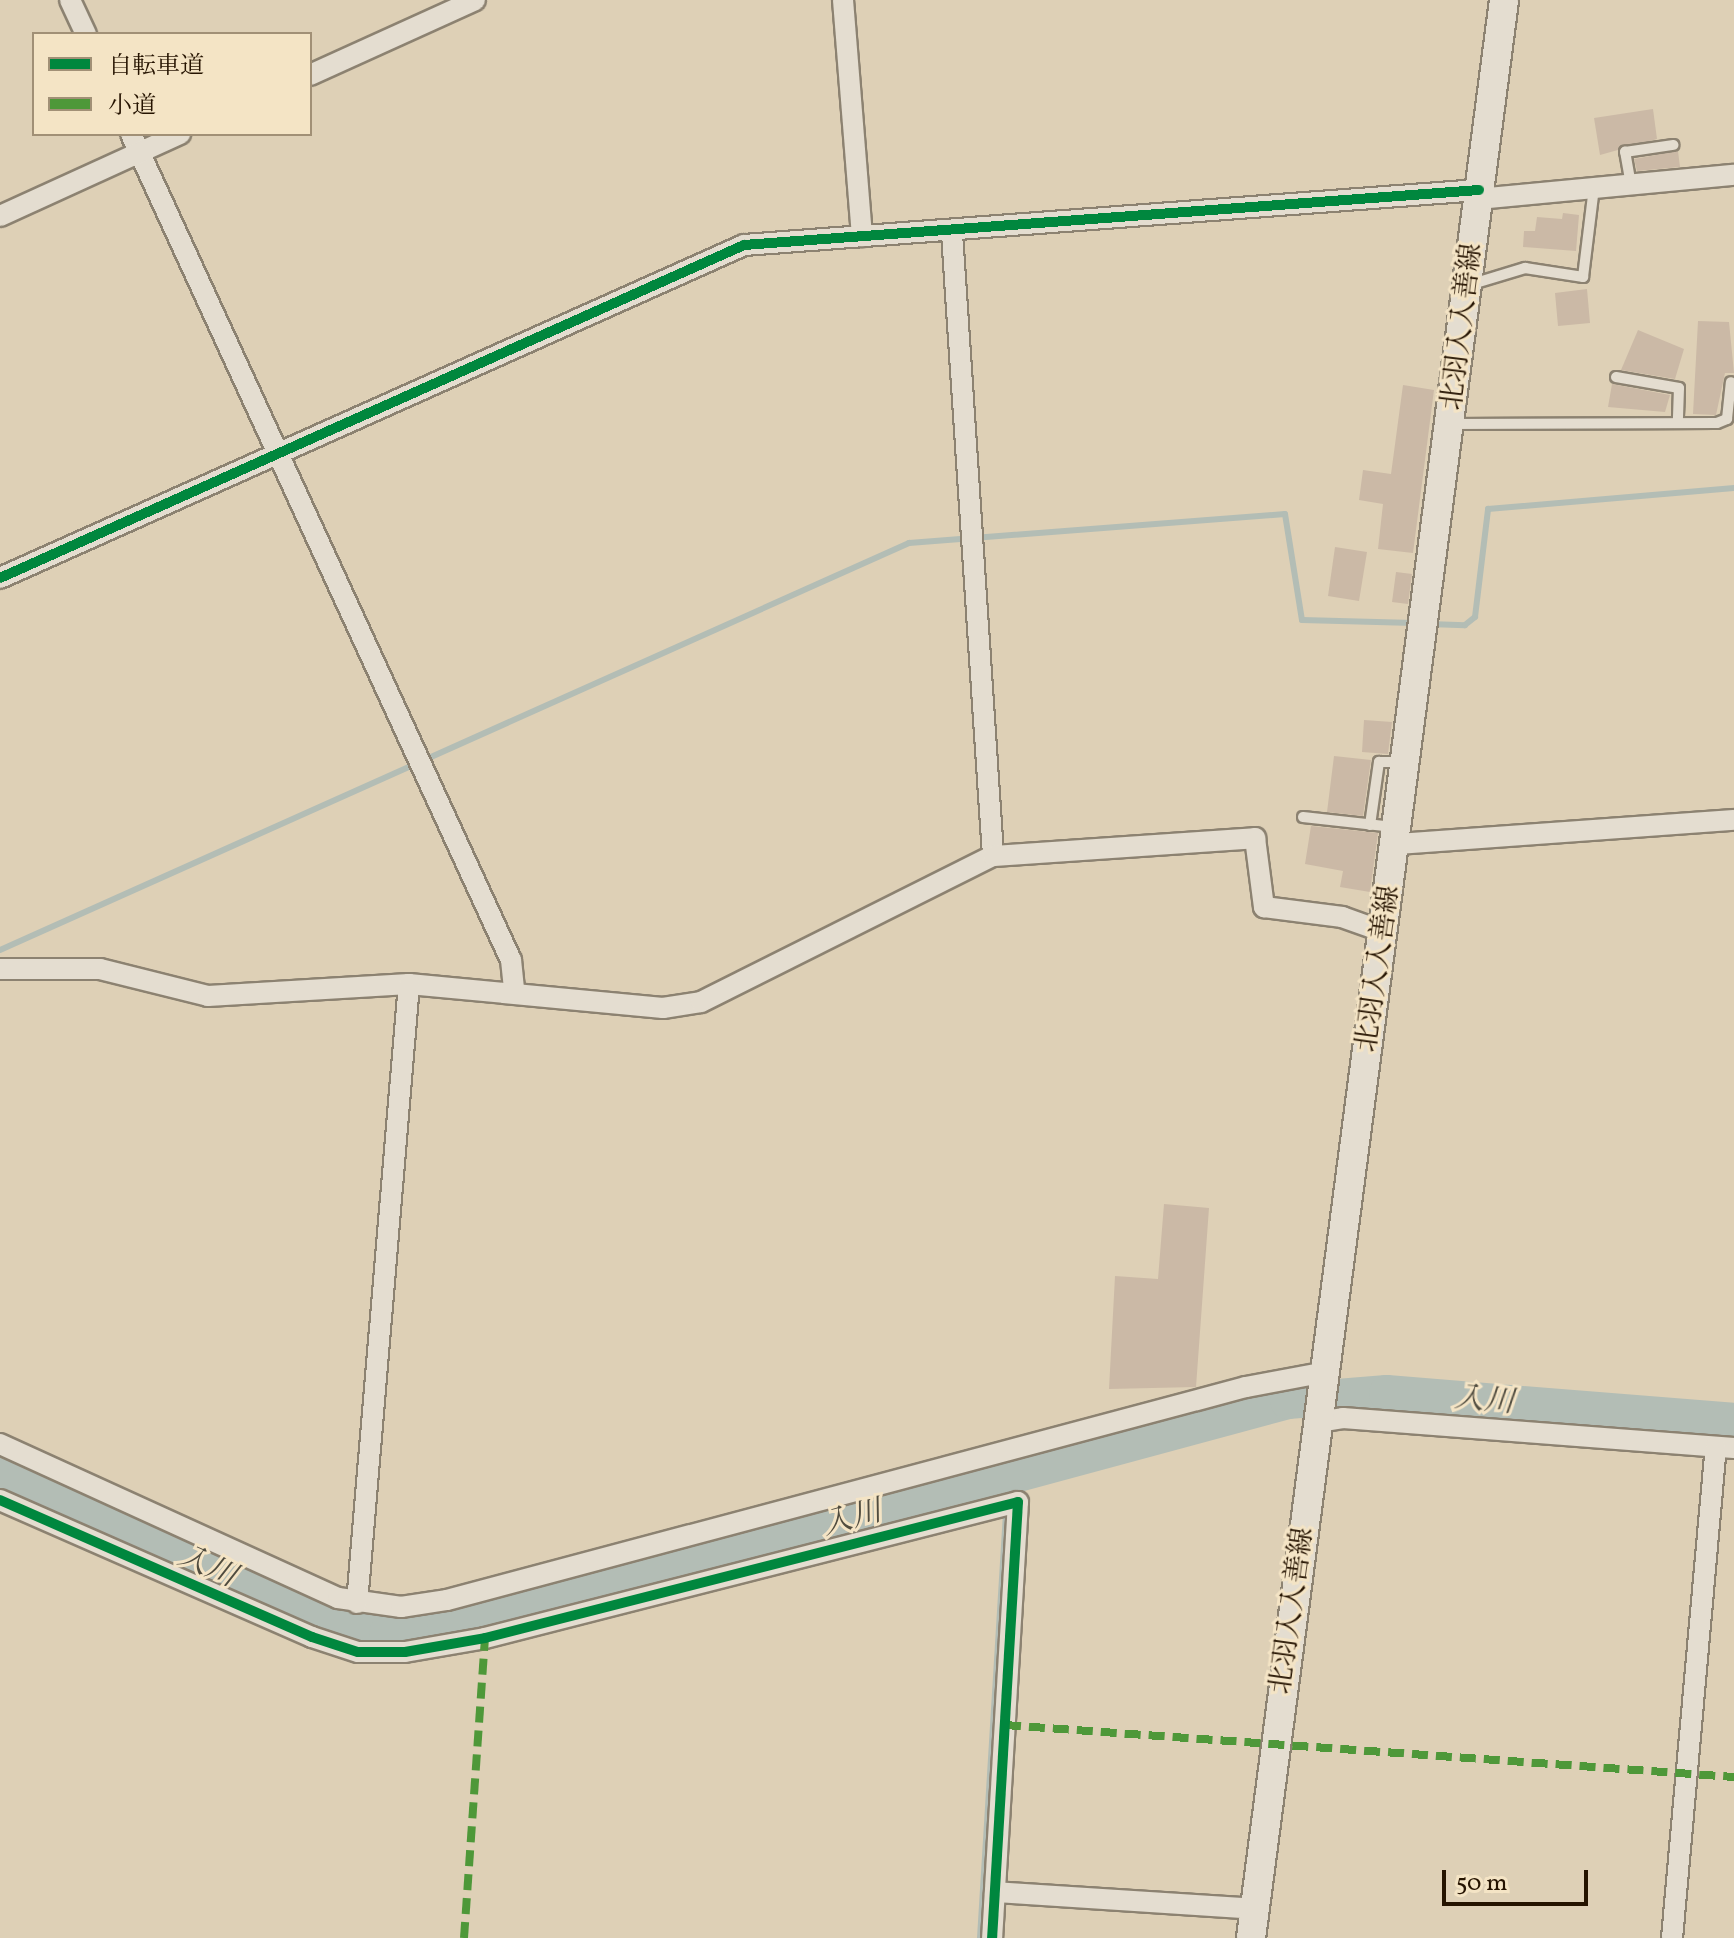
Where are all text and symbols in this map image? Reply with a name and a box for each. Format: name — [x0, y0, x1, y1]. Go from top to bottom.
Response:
legend — [32, 32, 312, 136]
text: 自転車道 — [108, 50, 204, 84]
text: 小道 — [108, 90, 156, 124]
street label: 北羽入入善線 — [1436, 242, 1490, 412]
street label: 北羽入入善線 — [1351, 883, 1407, 1055]
water label: 入川 — [1453, 1380, 1515, 1422]
water label: 入川 — [818, 1494, 886, 1544]
street label: 北羽入入善線 — [1265, 1525, 1321, 1697]
water label: 入川 — [172, 1538, 242, 1596]
scale bar — [1446, 1854, 1592, 1904]
text: 50 m — [1456, 1867, 1508, 1901]

